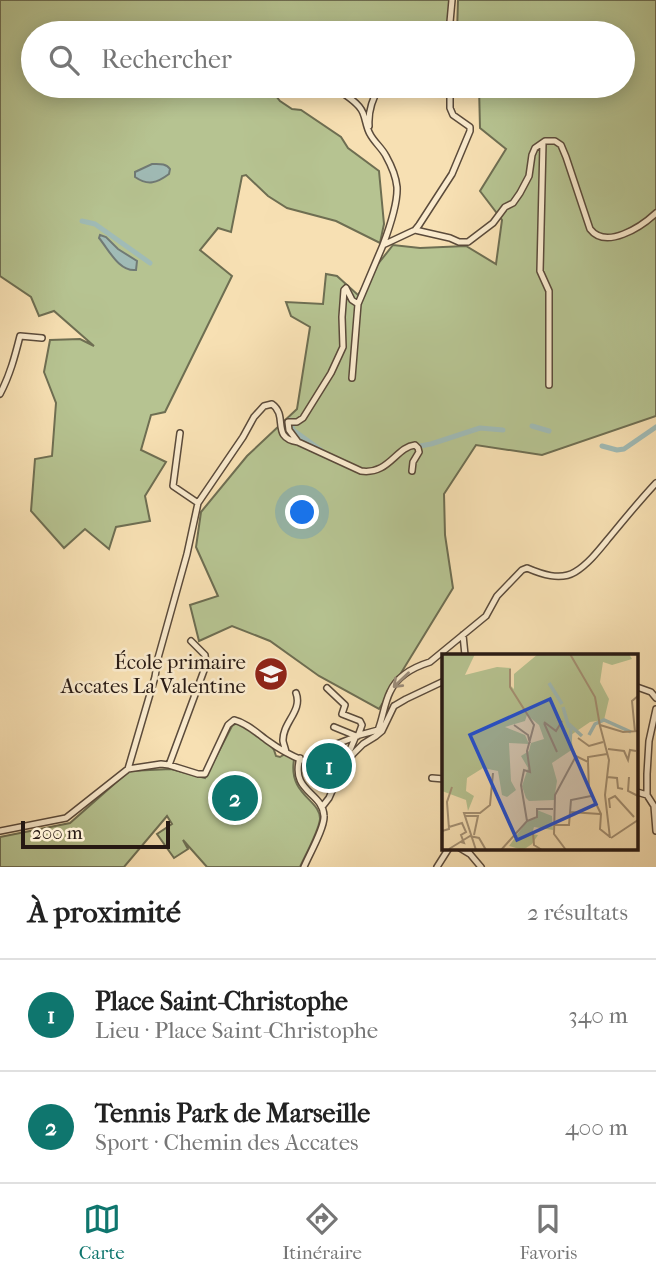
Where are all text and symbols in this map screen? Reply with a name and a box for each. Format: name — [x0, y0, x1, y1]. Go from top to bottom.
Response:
search box — [21, 21, 635, 98]
icon: search — [45, 41, 83, 79]
text: Rechercher — [101, 44, 232, 75]
your location — [285, 495, 319, 529]
place label: École primaire Accates La Valentine — [60, 650, 246, 698]
inset map — [442, 654, 638, 850]
school or university icon: École primaire Accates La Valentine — [252, 655, 290, 693]
one-way arrow — [392, 671, 409, 688]
pin: 1 — [306, 740, 352, 792]
pin: 2 — [212, 772, 258, 824]
scale bar — [21, 818, 170, 850]
text: 200 m — [32, 822, 83, 844]
text: À proximité — [28, 895, 181, 930]
text: 2 résultats — [527, 899, 628, 926]
text: Place Saint-Christophe — [95, 986, 348, 1017]
text: 1 — [47, 1002, 55, 1029]
text: 340 m — [568, 1002, 628, 1029]
text: Lieu · Place Saint-Christophe — [95, 1017, 378, 1044]
text: Tennis Park de Marseille — [95, 1098, 370, 1129]
text: 2 — [45, 1114, 57, 1141]
text: 400 m — [565, 1114, 628, 1141]
text: Sport · Chemin des Accates — [95, 1129, 359, 1156]
tab: Carte — [79, 1200, 125, 1264]
tab: Itinéraire — [282, 1200, 362, 1264]
tab: Favoris — [519, 1200, 577, 1264]

